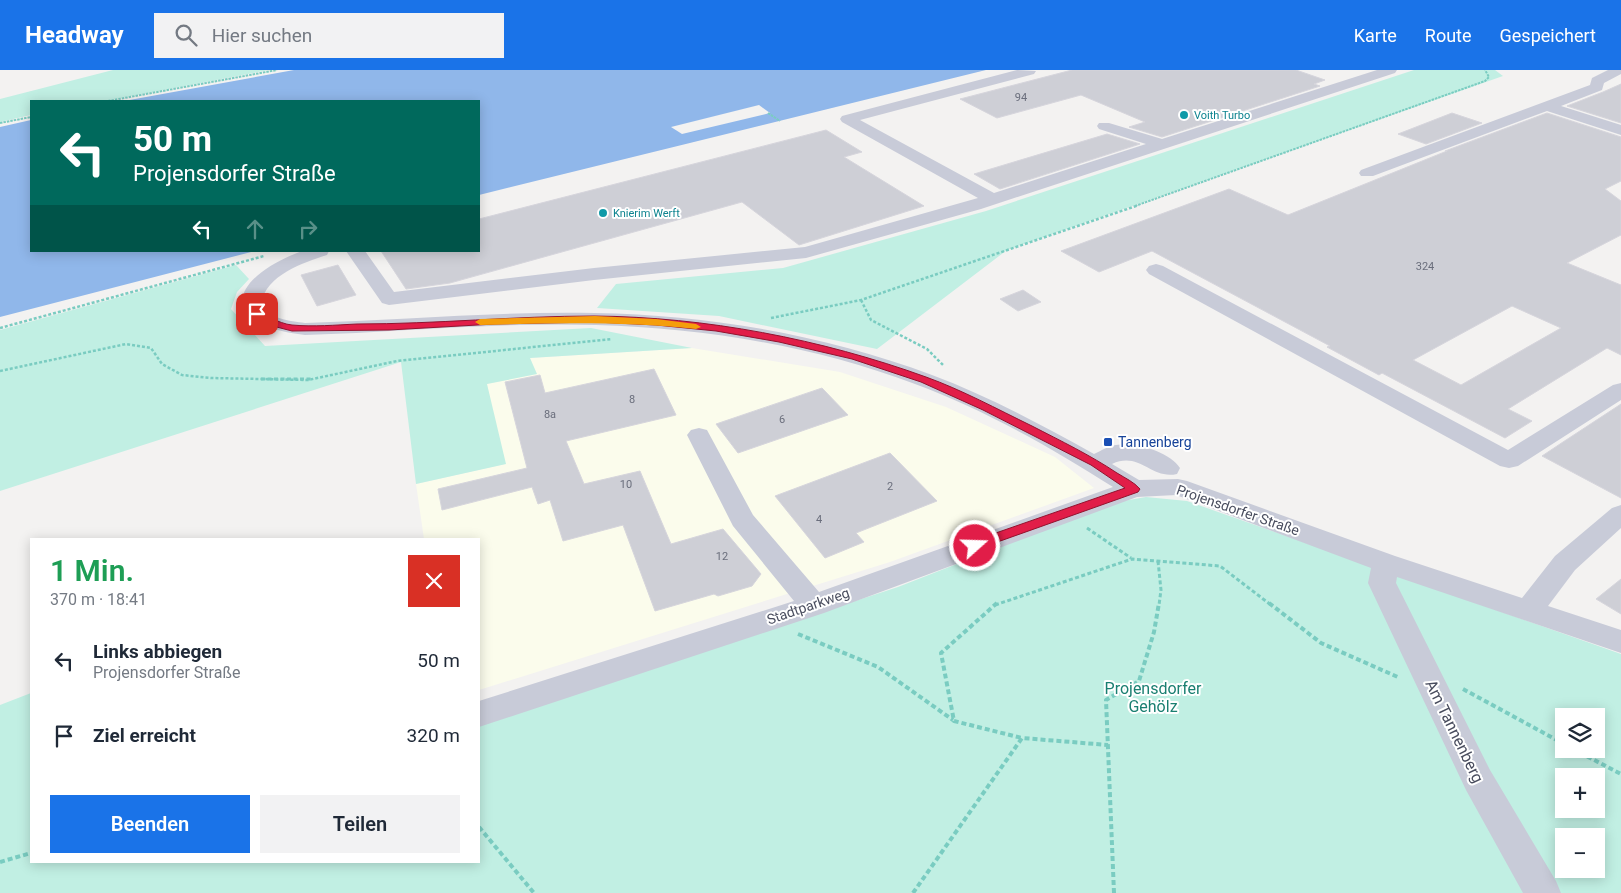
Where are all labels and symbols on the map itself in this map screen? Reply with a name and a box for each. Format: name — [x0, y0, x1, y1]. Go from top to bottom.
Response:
house number: 94 — [1015, 91, 1027, 104]
marker: Voith Turbo — [1178, 109, 1190, 121]
place label: Voith Turbo — [1194, 109, 1250, 122]
marker: Knierim Werft — [597, 207, 609, 219]
place label: Knierim Werft — [613, 207, 680, 220]
house number: 324 — [1416, 260, 1434, 273]
pin — [236, 293, 278, 335]
house number: 8 — [629, 393, 635, 406]
house number: 8a — [544, 408, 556, 421]
house number: 6 — [779, 413, 785, 426]
place label: Tannenberg — [1118, 434, 1192, 450]
marker: Tannenberg — [1102, 436, 1114, 448]
house number: 10 — [620, 478, 632, 491]
house number: 2 — [887, 480, 893, 493]
street label: Projensdorfer Straße — [1174, 481, 1302, 539]
house number: 4 — [816, 513, 822, 526]
position arrow — [948, 519, 1000, 571]
house number: 12 — [716, 550, 728, 563]
street label: Stadtparkweg — [765, 584, 851, 628]
street label: Am Tannenberg — [1421, 677, 1488, 786]
park label: Projensdorfer Gehölz — [1105, 679, 1202, 716]

